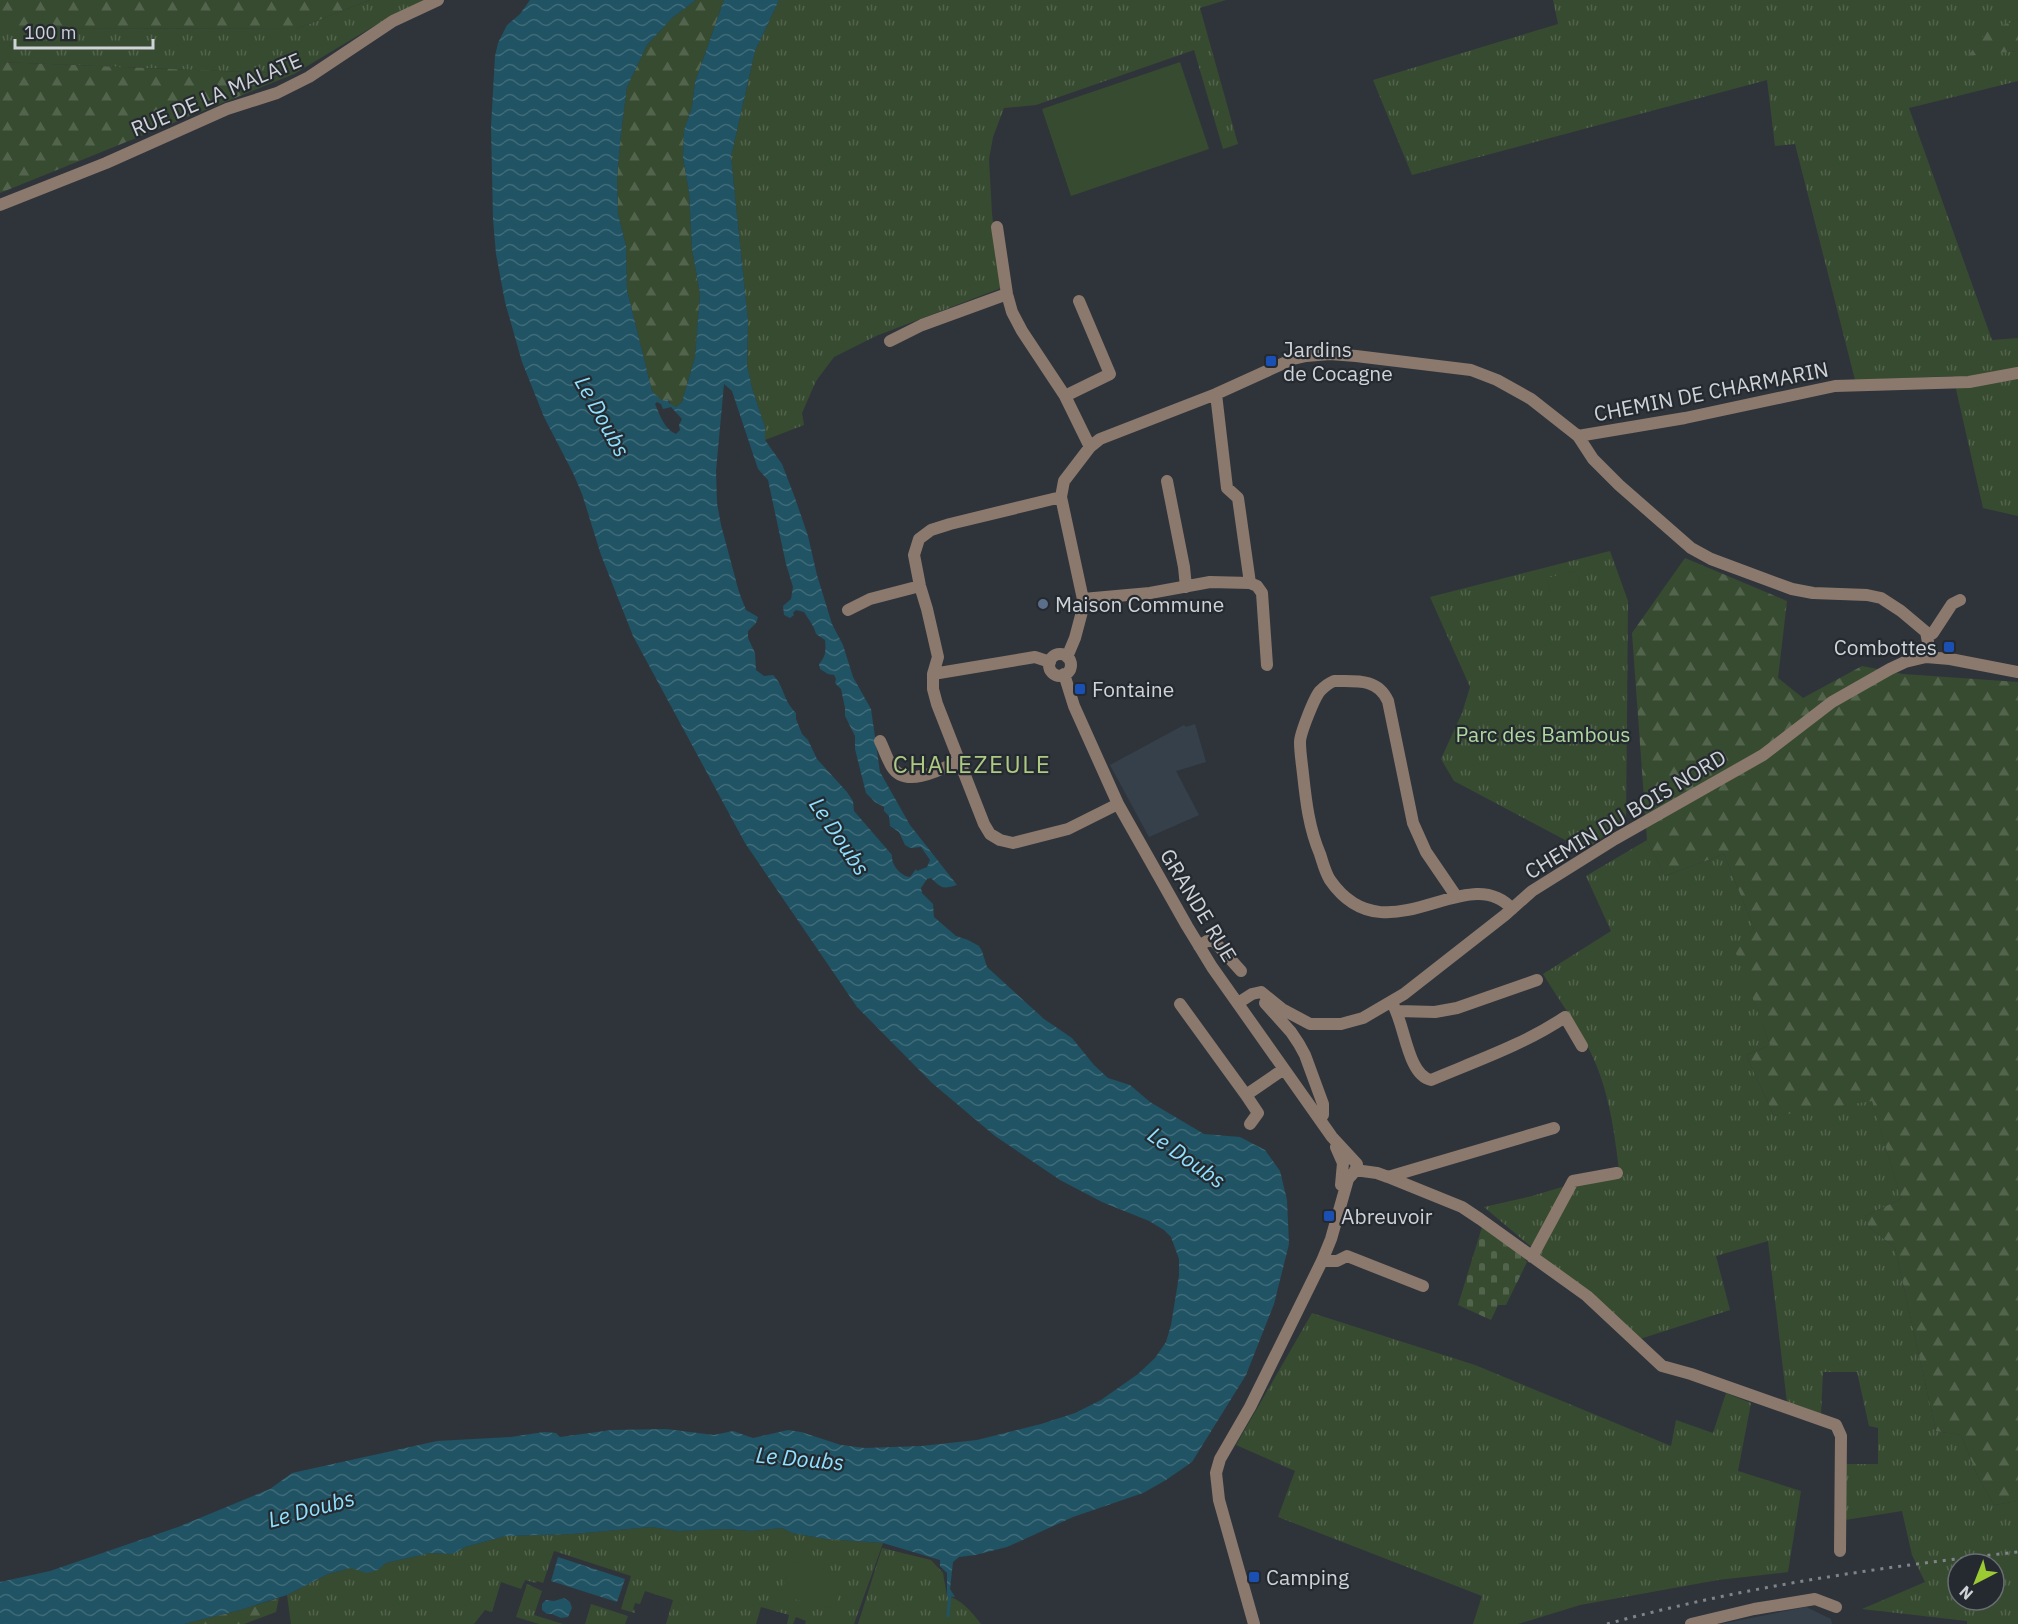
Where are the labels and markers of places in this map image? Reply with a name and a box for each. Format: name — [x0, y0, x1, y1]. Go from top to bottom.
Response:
place label: Jardins de Cocagne — [1283, 335, 1393, 387]
marker: Jardins de Cocagne — [1264, 354, 1278, 368]
place label: Maison Commune — [1055, 590, 1224, 618]
marker: Maison Commune — [1036, 597, 1050, 611]
place label: Combottes — [1834, 633, 1937, 661]
marker: Combottes — [1942, 640, 1956, 654]
place label: Fontaine — [1092, 675, 1174, 703]
marker: Fontaine — [1073, 682, 1087, 696]
place label: Abreuvoir — [1341, 1202, 1433, 1230]
marker: Abreuvoir — [1322, 1209, 1336, 1223]
place label: Camping — [1266, 1563, 1349, 1591]
marker: Camping — [1247, 1570, 1261, 1584]

